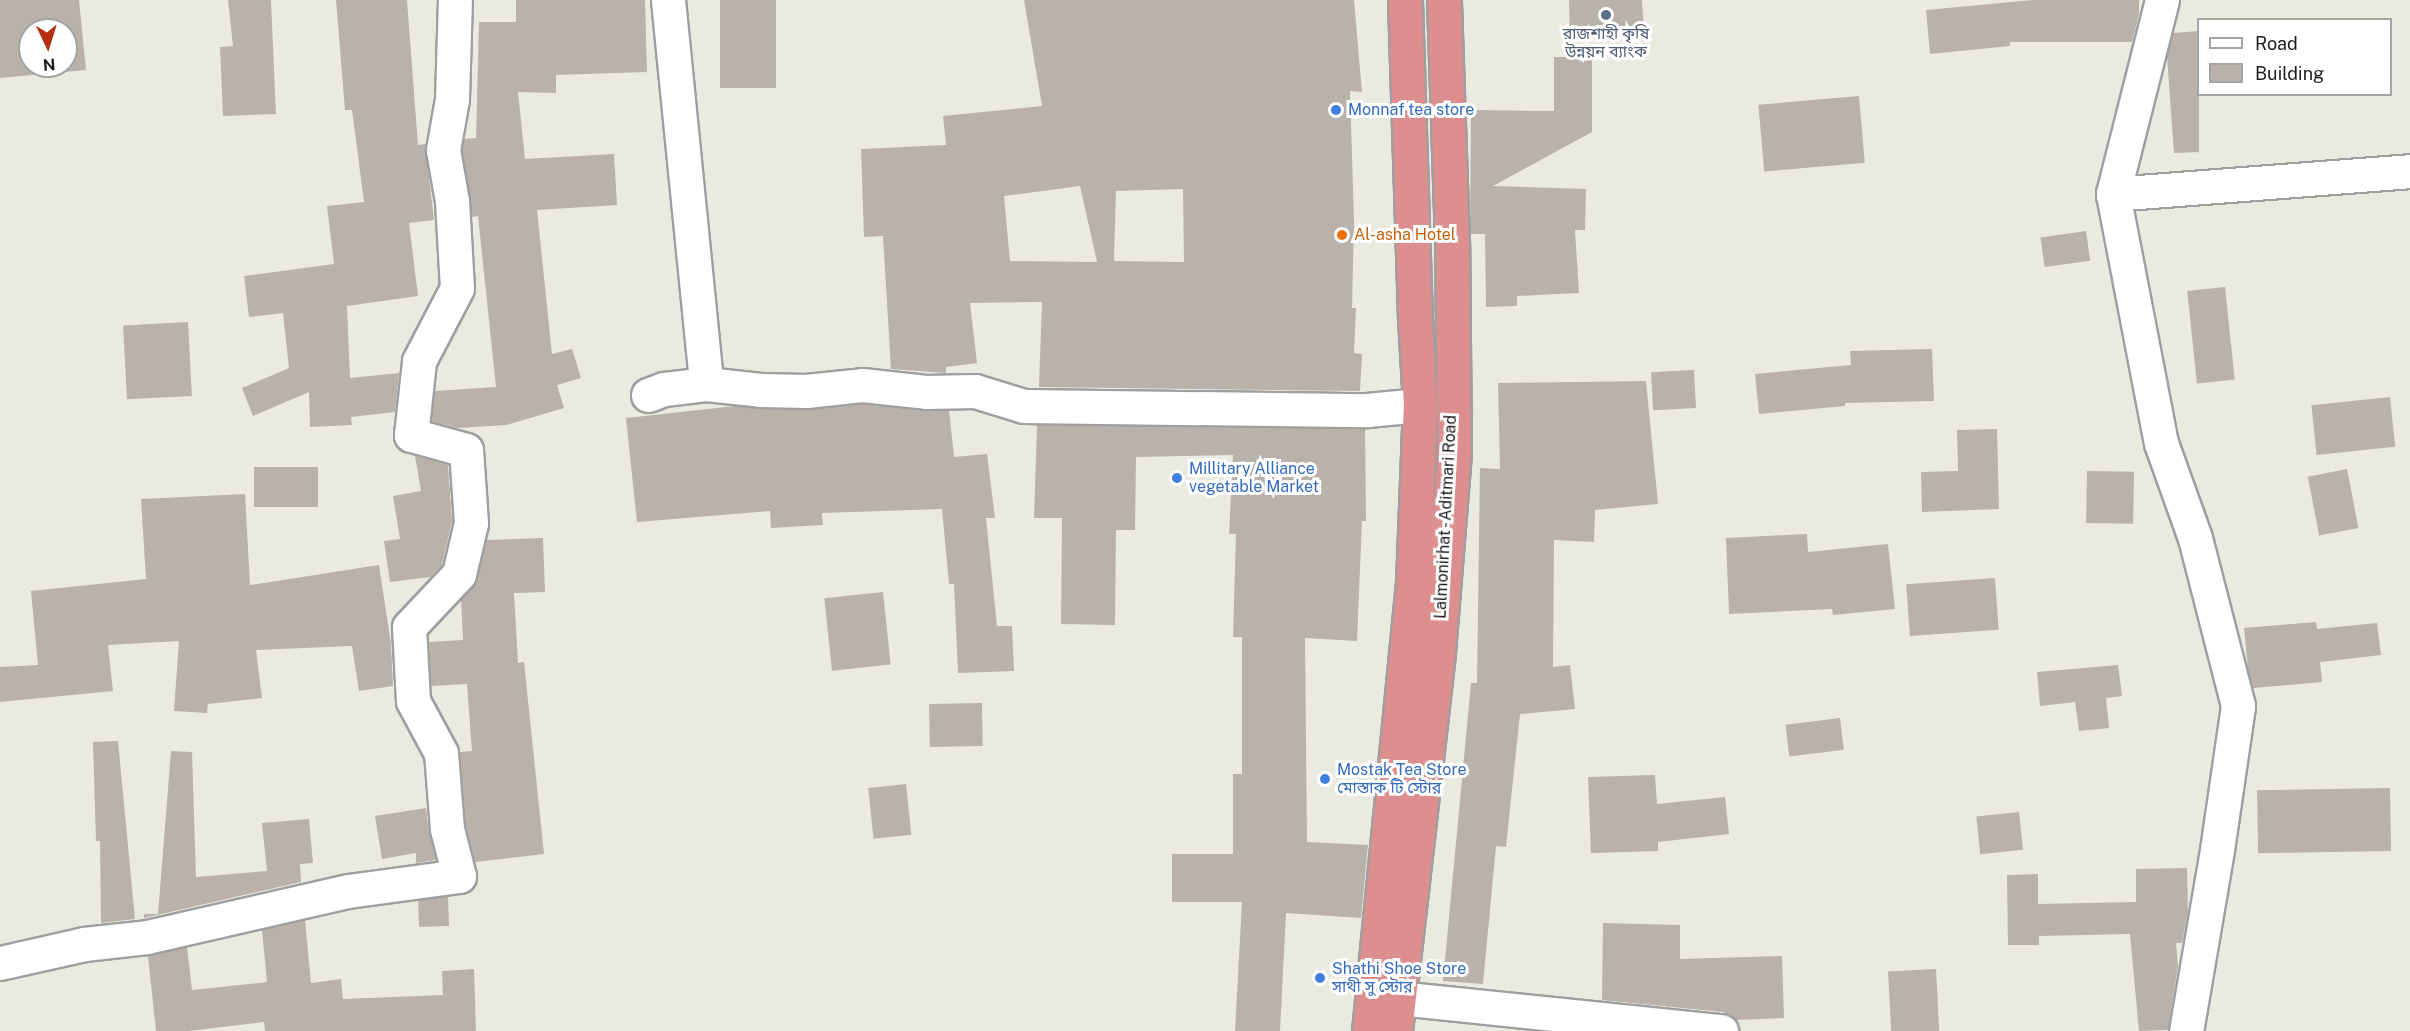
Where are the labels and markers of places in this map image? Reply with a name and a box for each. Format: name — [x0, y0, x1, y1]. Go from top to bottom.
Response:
marker: রাজশাহী কৃষি উন্নয়ন ব্যাংক — [1599, 8, 1613, 22]
place label: রাজশাহী কৃষি উন্নয়ন ব্যাংক — [1563, 24, 1649, 62]
place label: Monnaf tea store — [1348, 100, 1474, 120]
marker: Monnaf tea store — [1329, 103, 1343, 117]
place label: Al-asha Hotel — [1354, 225, 1456, 245]
marker: Al-asha Hotel — [1335, 228, 1349, 242]
place label: Millitary Alliance vegetable Market — [1189, 459, 1319, 497]
marker: Millitary Alliance vegetable Market — [1170, 471, 1184, 485]
place label: Mostak Tea Store মোস্তাক টি স্টোর — [1337, 760, 1467, 798]
marker: Mostak Tea Store মোস্তাক টি স্টোর — [1318, 772, 1332, 786]
place label: Shathi Shoe Store সাথী সু স্টোর — [1332, 959, 1466, 997]
marker: Shathi Shoe Store সাথী সু স্টোর — [1313, 971, 1327, 985]

